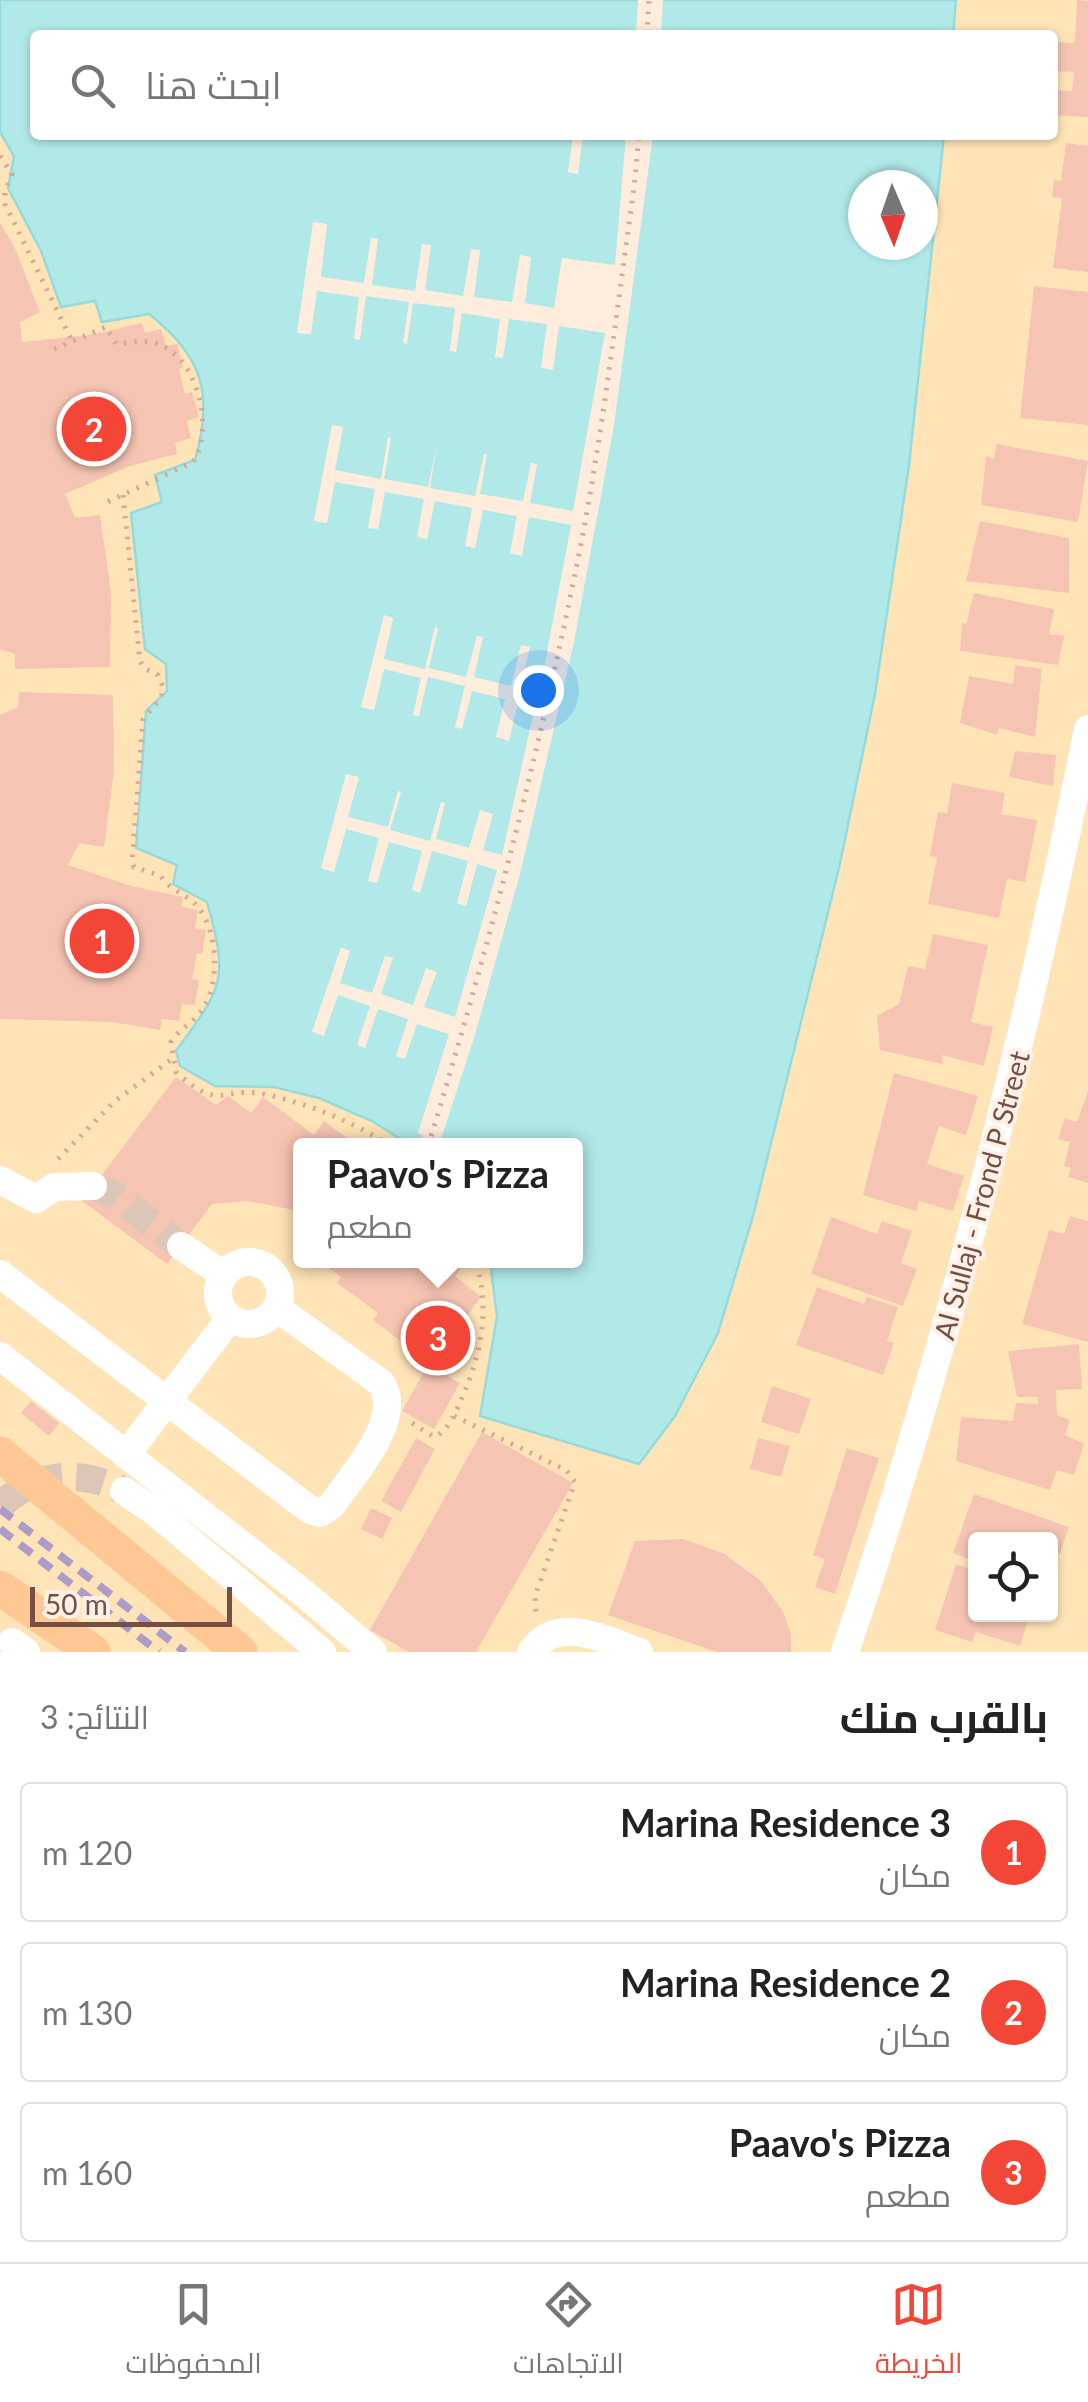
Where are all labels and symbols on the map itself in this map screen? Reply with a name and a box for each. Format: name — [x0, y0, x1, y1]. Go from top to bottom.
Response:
north arrow — [848, 170, 938, 260]
pin: 2 — [62, 392, 126, 466]
your location — [513, 665, 564, 716]
pin: 1 — [70, 904, 134, 978]
street label: Al Sullaj - Frond P Street — [926, 1047, 1036, 1343]
pin: 3 — [406, 1300, 470, 1376]
scale bar — [30, 1582, 232, 1626]

